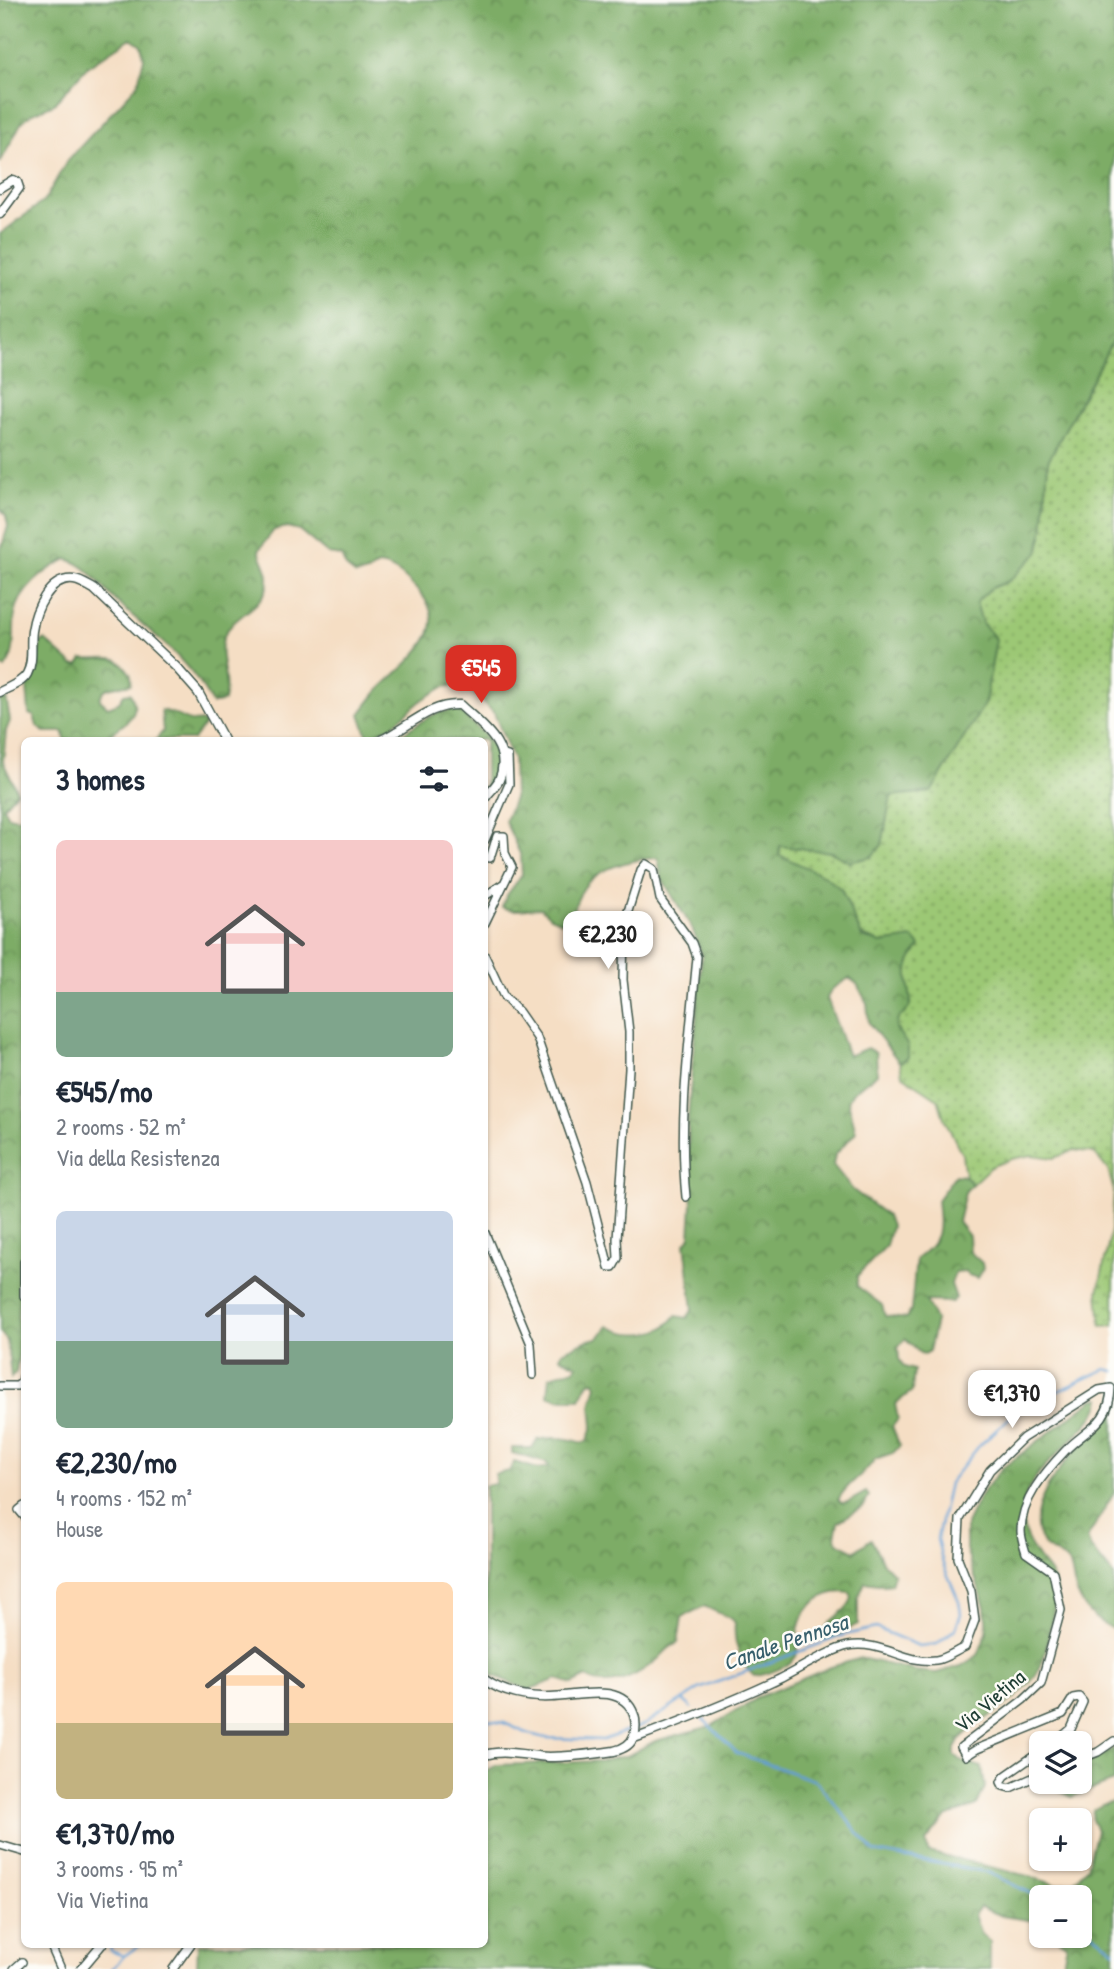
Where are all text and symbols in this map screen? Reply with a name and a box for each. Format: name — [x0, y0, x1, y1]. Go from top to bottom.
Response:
pin: €545 — [440, 646, 522, 705]
text: €545 — [461, 652, 501, 683]
text: 3 homes — [56, 759, 145, 799]
icon: filters — [415, 760, 453, 798]
icon: home — [192, 886, 318, 1012]
pin: €2,230 — [551, 912, 665, 971]
text: €2,230 — [579, 918, 637, 949]
text: €545/mo — [56, 1071, 152, 1111]
text: 2 rooms · 52 m² — [56, 1111, 186, 1142]
text: Via della Resistenza — [56, 1142, 220, 1173]
icon: home — [192, 1257, 318, 1383]
pin: €1,370 — [955, 1370, 1069, 1430]
text: €1,370 — [984, 1377, 1040, 1408]
text: €2,230/mo — [56, 1442, 177, 1482]
text: 4 rooms · 152 m² — [56, 1482, 192, 1513]
text: House — [56, 1513, 103, 1544]
water label: Canale Pennosa — [718, 1605, 853, 1677]
icon: home — [192, 1628, 318, 1754]
street label: Via Vietina — [948, 1662, 1031, 1739]
map controls — [1029, 1731, 1092, 1948]
button: layers — [1029, 1731, 1092, 1794]
button: + — [1029, 1808, 1092, 1871]
text: €1,370/mo — [56, 1813, 174, 1853]
text: 3 rooms · 95 m² — [56, 1853, 183, 1884]
text: Via Vietina — [56, 1884, 148, 1915]
button: − — [1029, 1885, 1092, 1948]

